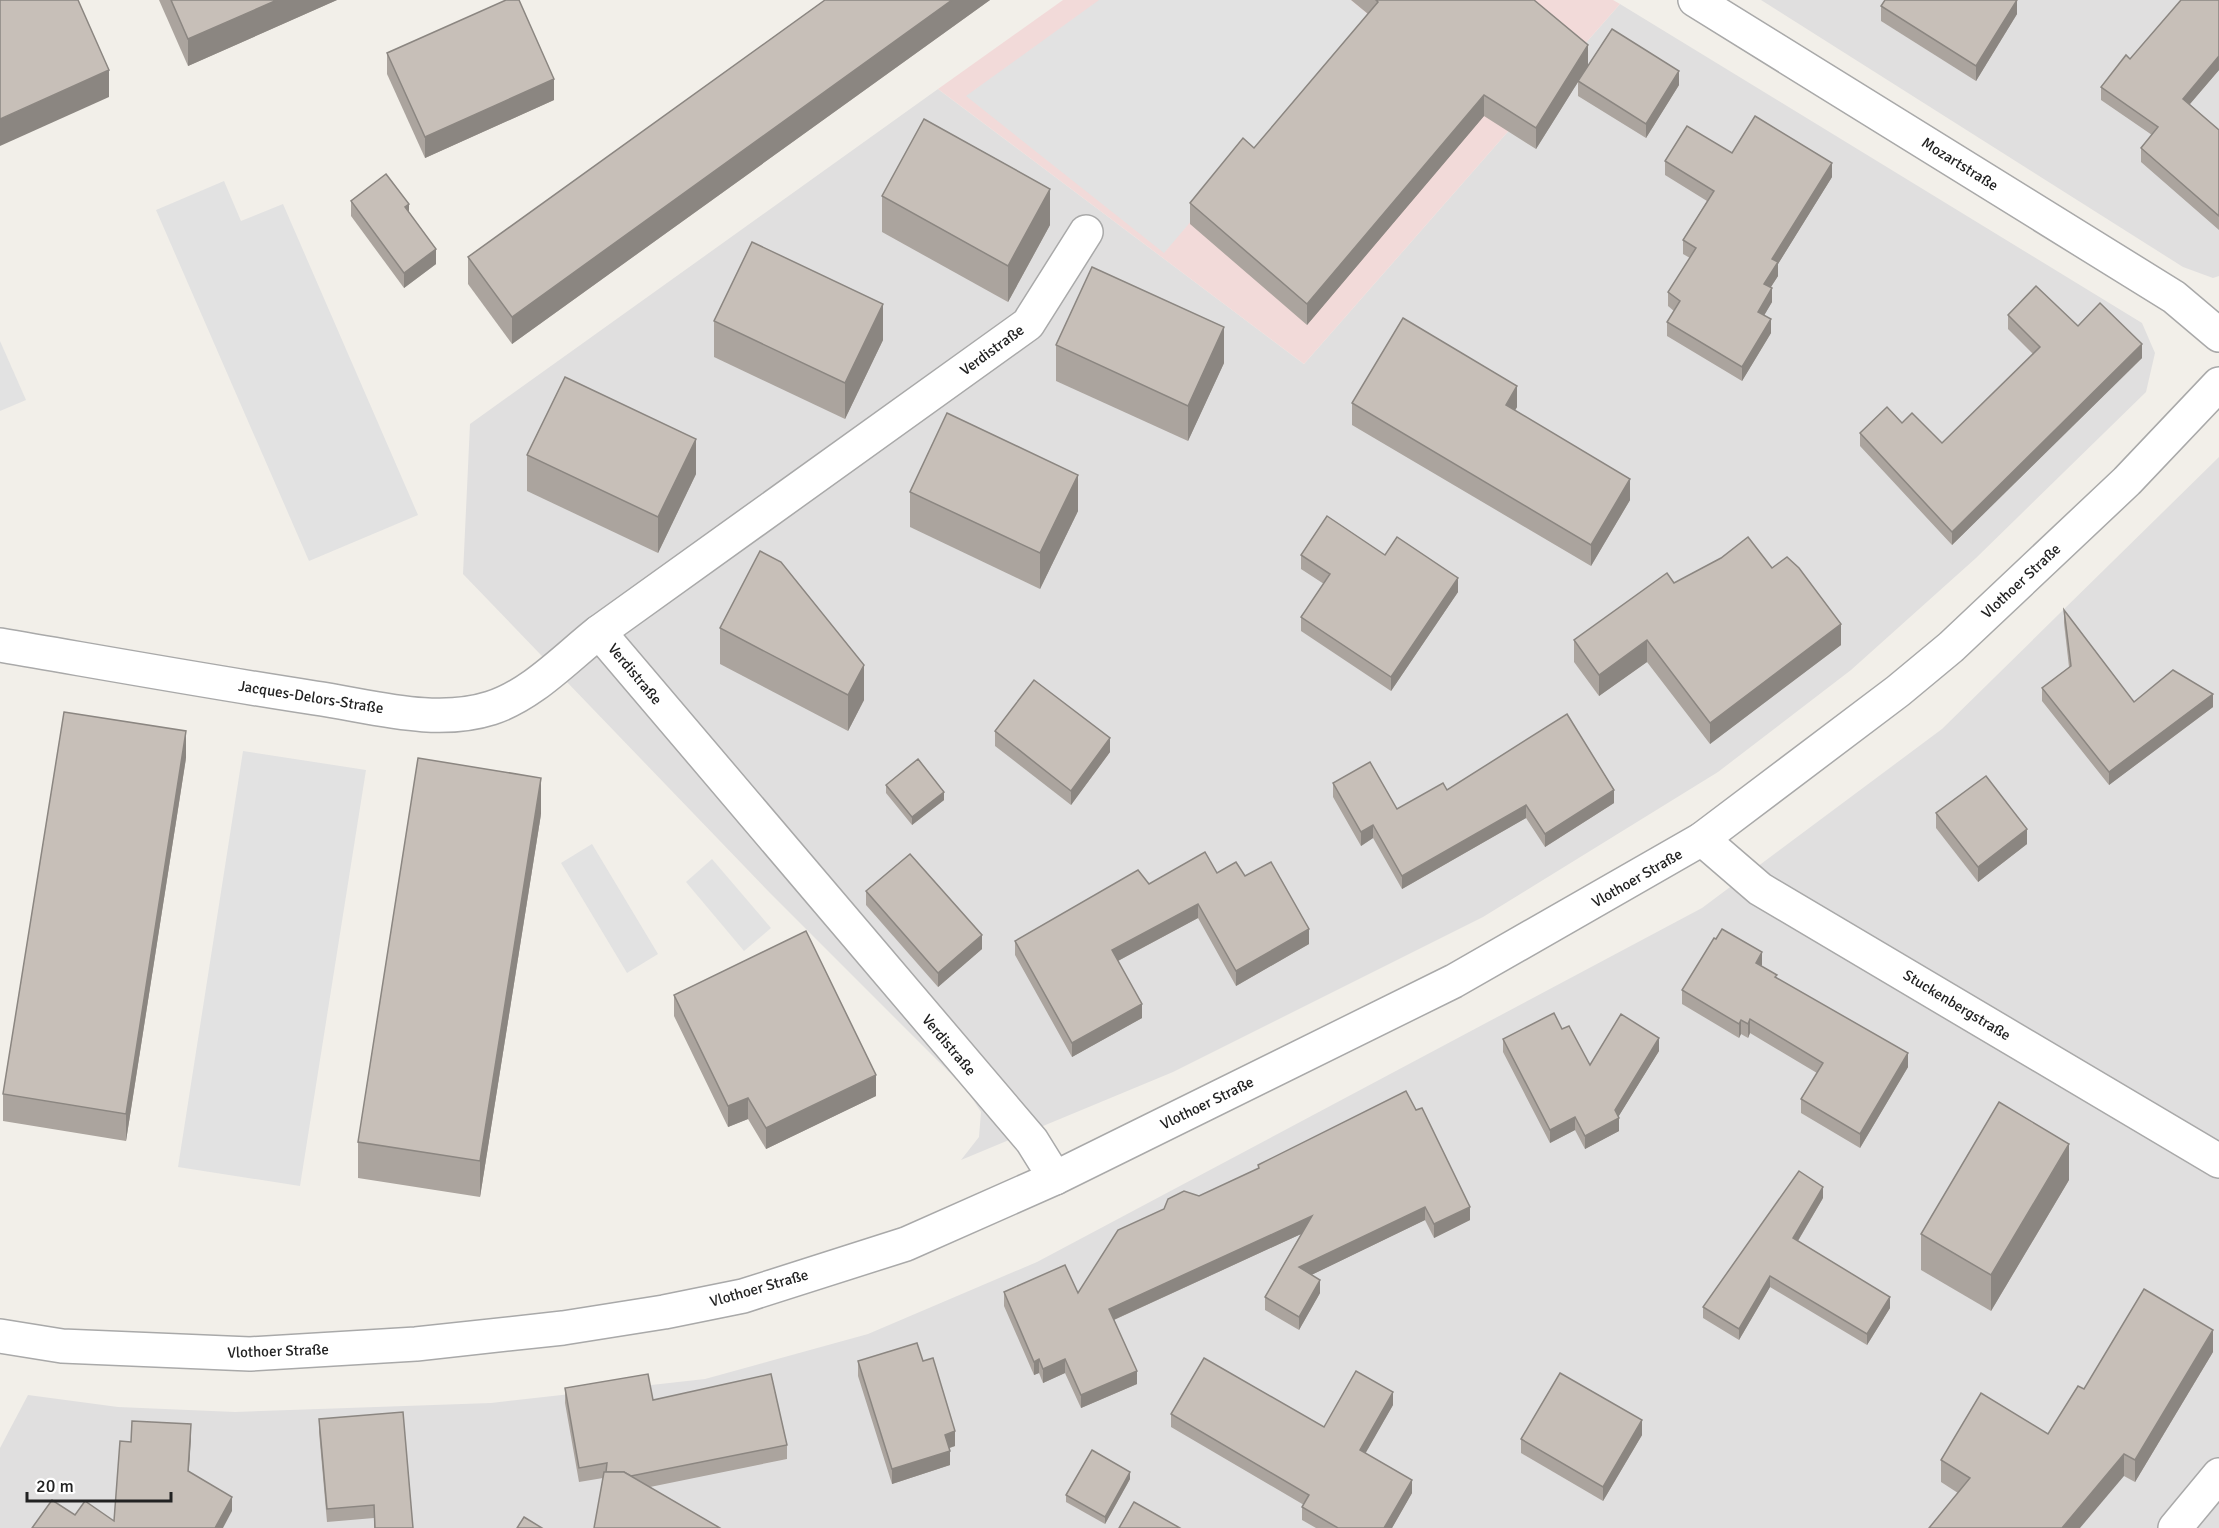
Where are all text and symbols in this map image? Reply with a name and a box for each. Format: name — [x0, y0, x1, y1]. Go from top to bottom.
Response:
street label: Mozartstraße — [1918, 133, 2002, 195]
street label: Verdistraße — [957, 321, 1027, 379]
street label: Vlothoer Straße — [1978, 540, 2064, 622]
street label: Verdistraße — [604, 640, 666, 708]
street label: Jacques-Delors-Straße — [237, 677, 385, 717]
street label: Vlothoer Straße — [1589, 845, 1685, 911]
street label: Stuckenbergstraße — [1900, 966, 2014, 1044]
street label: Verdistraße — [918, 1011, 980, 1079]
street label: Vlothoer Straße — [1157, 1073, 1257, 1133]
street label: Vlothoer Straße — [708, 1265, 810, 1311]
street label: Vlothoer Straße — [227, 1340, 329, 1362]
scale bar — [27, 1465, 171, 1503]
text: 20 m — [36, 1475, 74, 1497]

